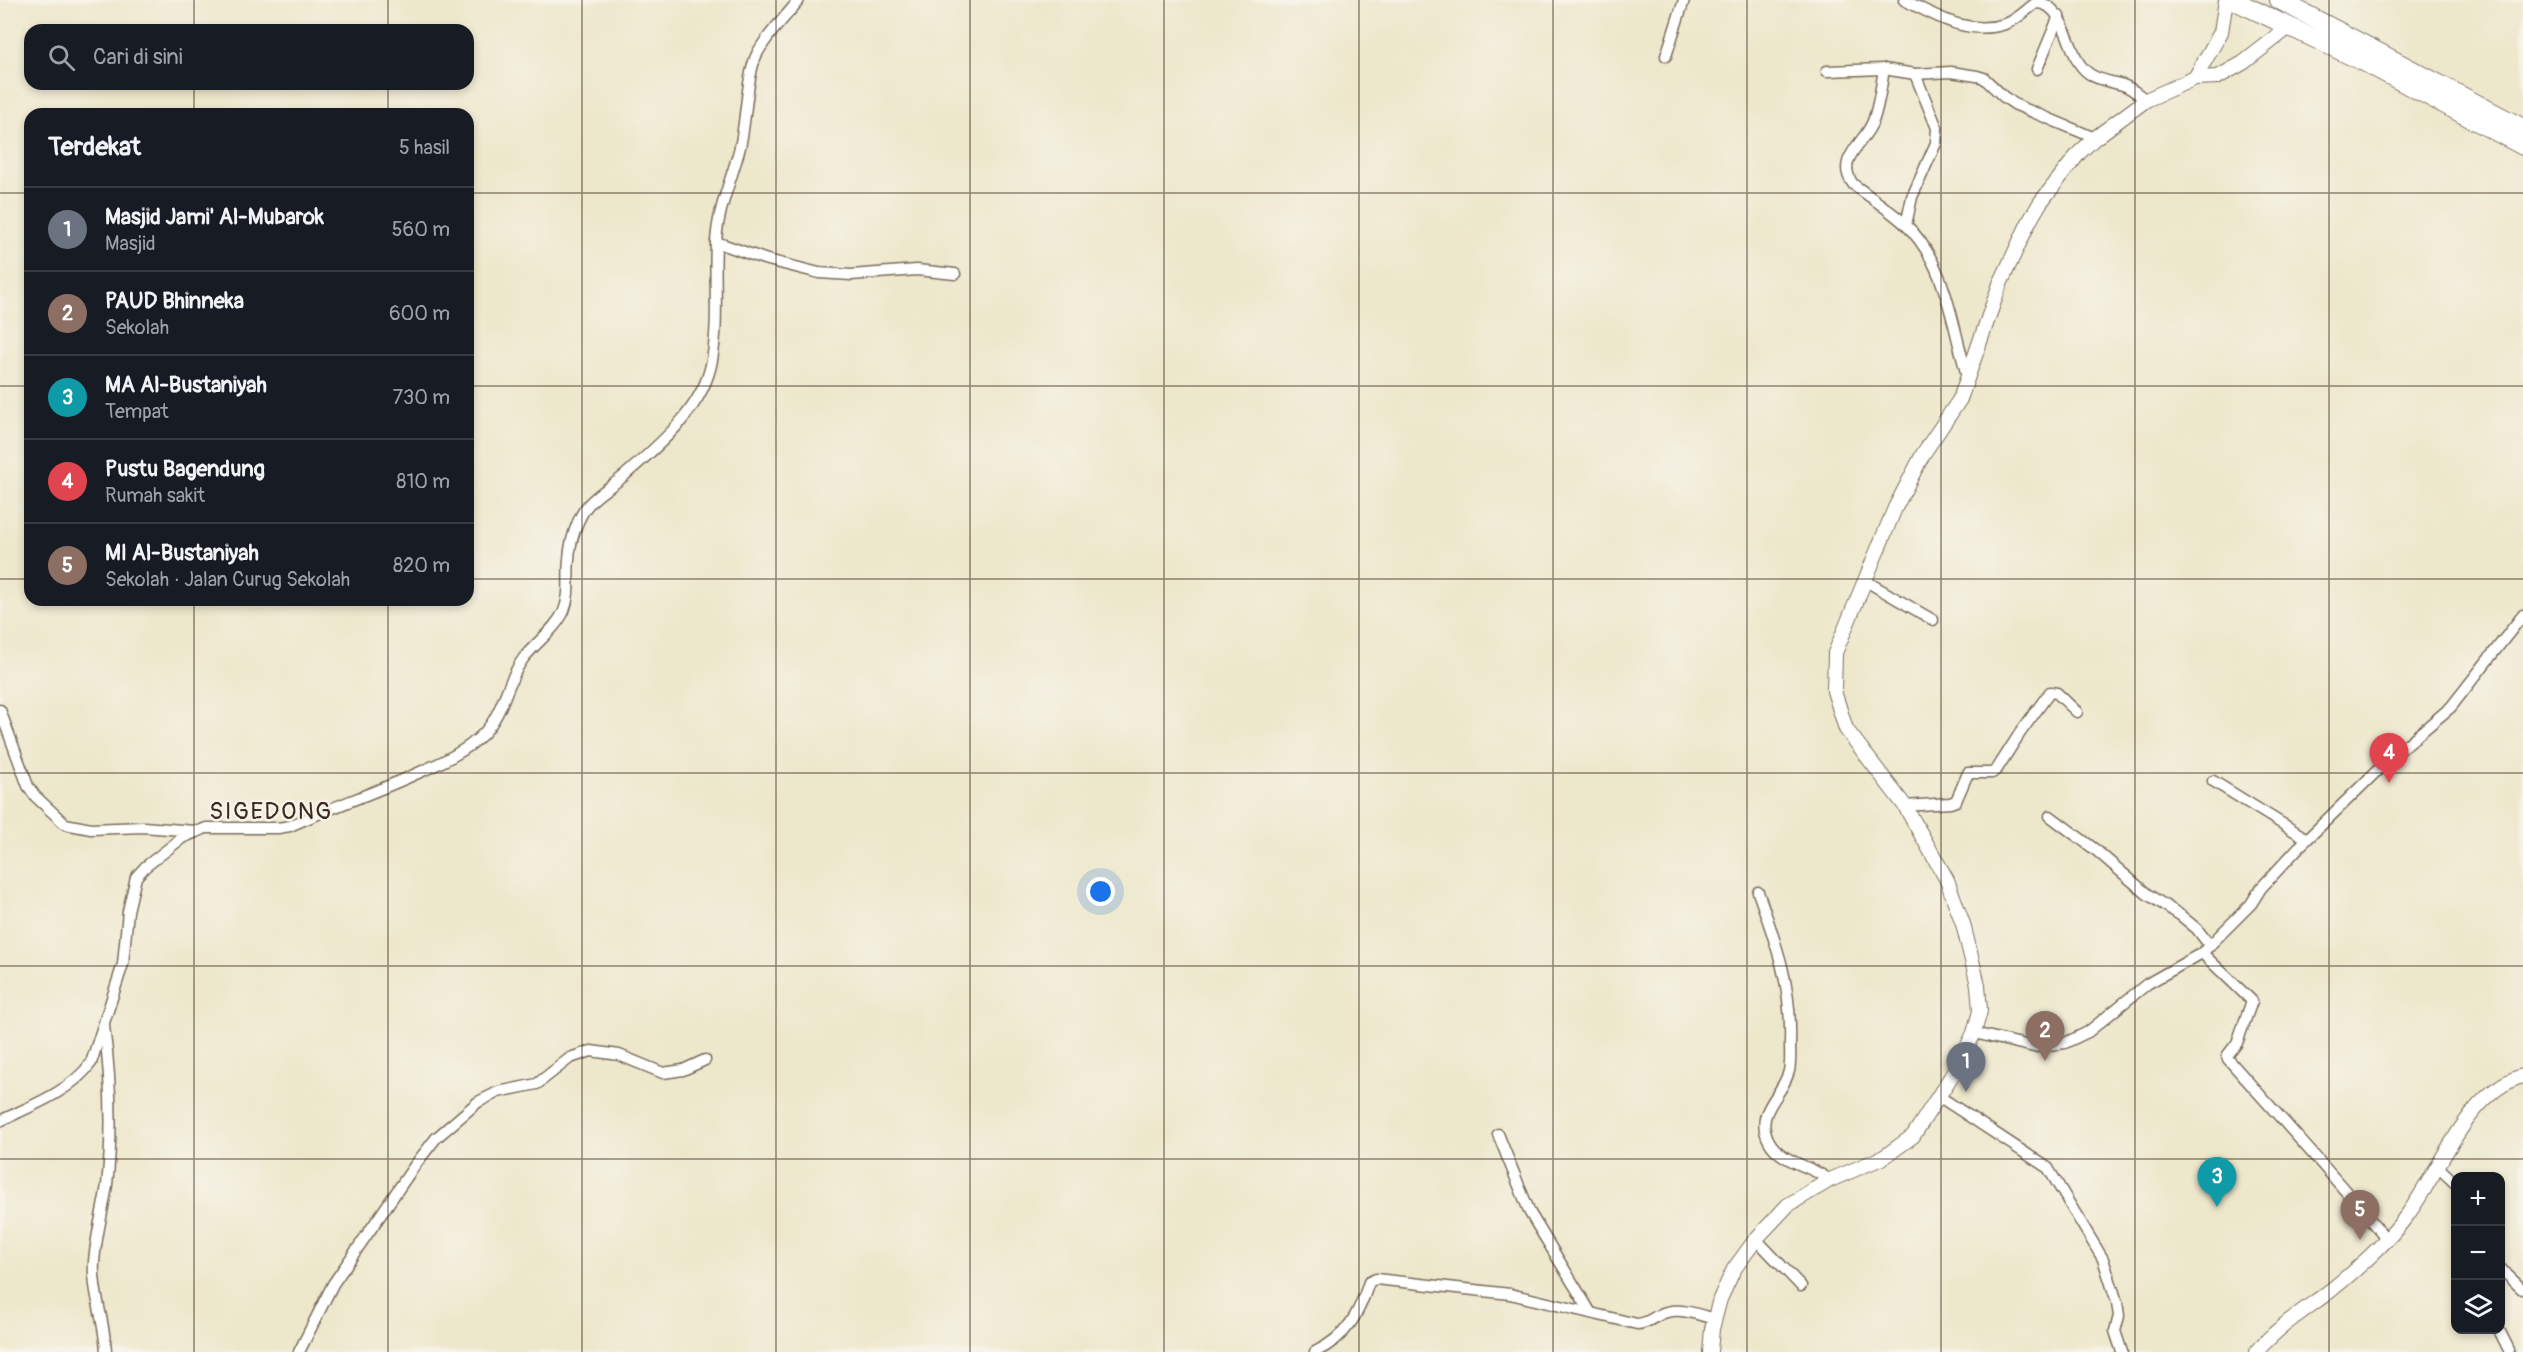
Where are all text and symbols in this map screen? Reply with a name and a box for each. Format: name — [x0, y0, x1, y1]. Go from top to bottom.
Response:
search box — [24, 24, 474, 90]
icon: search — [45, 41, 78, 74]
text: Cari di sini — [93, 43, 183, 71]
text: Terdekat — [48, 131, 141, 163]
text: 5 hasil — [399, 135, 450, 160]
text: Masjid Jami' Al-Mubarok — [105, 203, 324, 231]
text: 1 — [64, 217, 71, 242]
text: 560 m — [392, 217, 450, 242]
text: Masjid — [105, 231, 156, 256]
text: PAUD Bhinneka — [105, 287, 244, 315]
text: 2 — [62, 301, 73, 326]
text: 600 m — [389, 301, 450, 326]
text: Sekolah — [105, 315, 169, 340]
text: MA Al-Bustaniyah — [105, 371, 267, 399]
text: 3 — [62, 385, 73, 410]
text: 730 m — [393, 385, 450, 410]
text: Tempat — [105, 399, 169, 424]
text: Pustu Bagendung — [105, 455, 265, 483]
text: 4 — [62, 469, 73, 494]
text: 810 m — [396, 469, 450, 494]
text: Rumah sakit — [105, 483, 205, 508]
text: MI Al-Bustaniyah — [105, 539, 259, 567]
text: 5 — [62, 553, 73, 578]
text: 820 m — [393, 553, 450, 578]
text: Sekolah · Jalan Curug Sekolah — [105, 567, 350, 592]
pin: 4 — [2370, 734, 2408, 783]
district label: SIGEDONG — [209, 797, 333, 826]
your location — [1086, 877, 1115, 906]
pin: 2 — [2026, 1012, 2064, 1061]
pin: 1 — [1946, 1042, 1986, 1092]
pin: 3 — [2198, 1158, 2236, 1207]
map controls — [2451, 1172, 2505, 1334]
button: + — [2451, 1172, 2505, 1226]
pin: 5 — [2340, 1190, 2380, 1240]
button: − — [2451, 1226, 2505, 1280]
button: layers — [2451, 1280, 2505, 1334]

